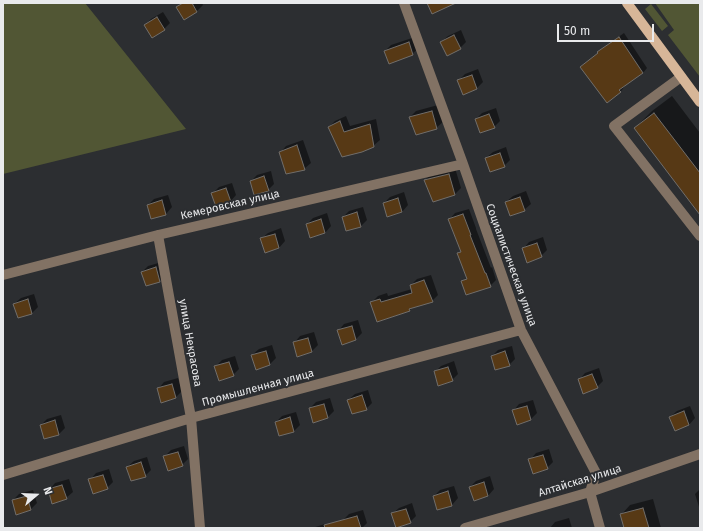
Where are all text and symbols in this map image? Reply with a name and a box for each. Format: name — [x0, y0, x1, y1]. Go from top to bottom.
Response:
scale bar — [559, 16, 656, 42]
text: 50 m — [564, 24, 590, 38]
street label: Кемеровская улица — [179, 187, 281, 223]
street label: Социалистическая улица — [483, 202, 539, 328]
street label: улица Некрасова — [176, 298, 204, 388]
street label: Промышленная улица — [200, 367, 316, 409]
street label: Алтайская улица — [537, 462, 623, 500]
north arrow — [16, 475, 56, 515]
text: N — [40, 485, 55, 496]

